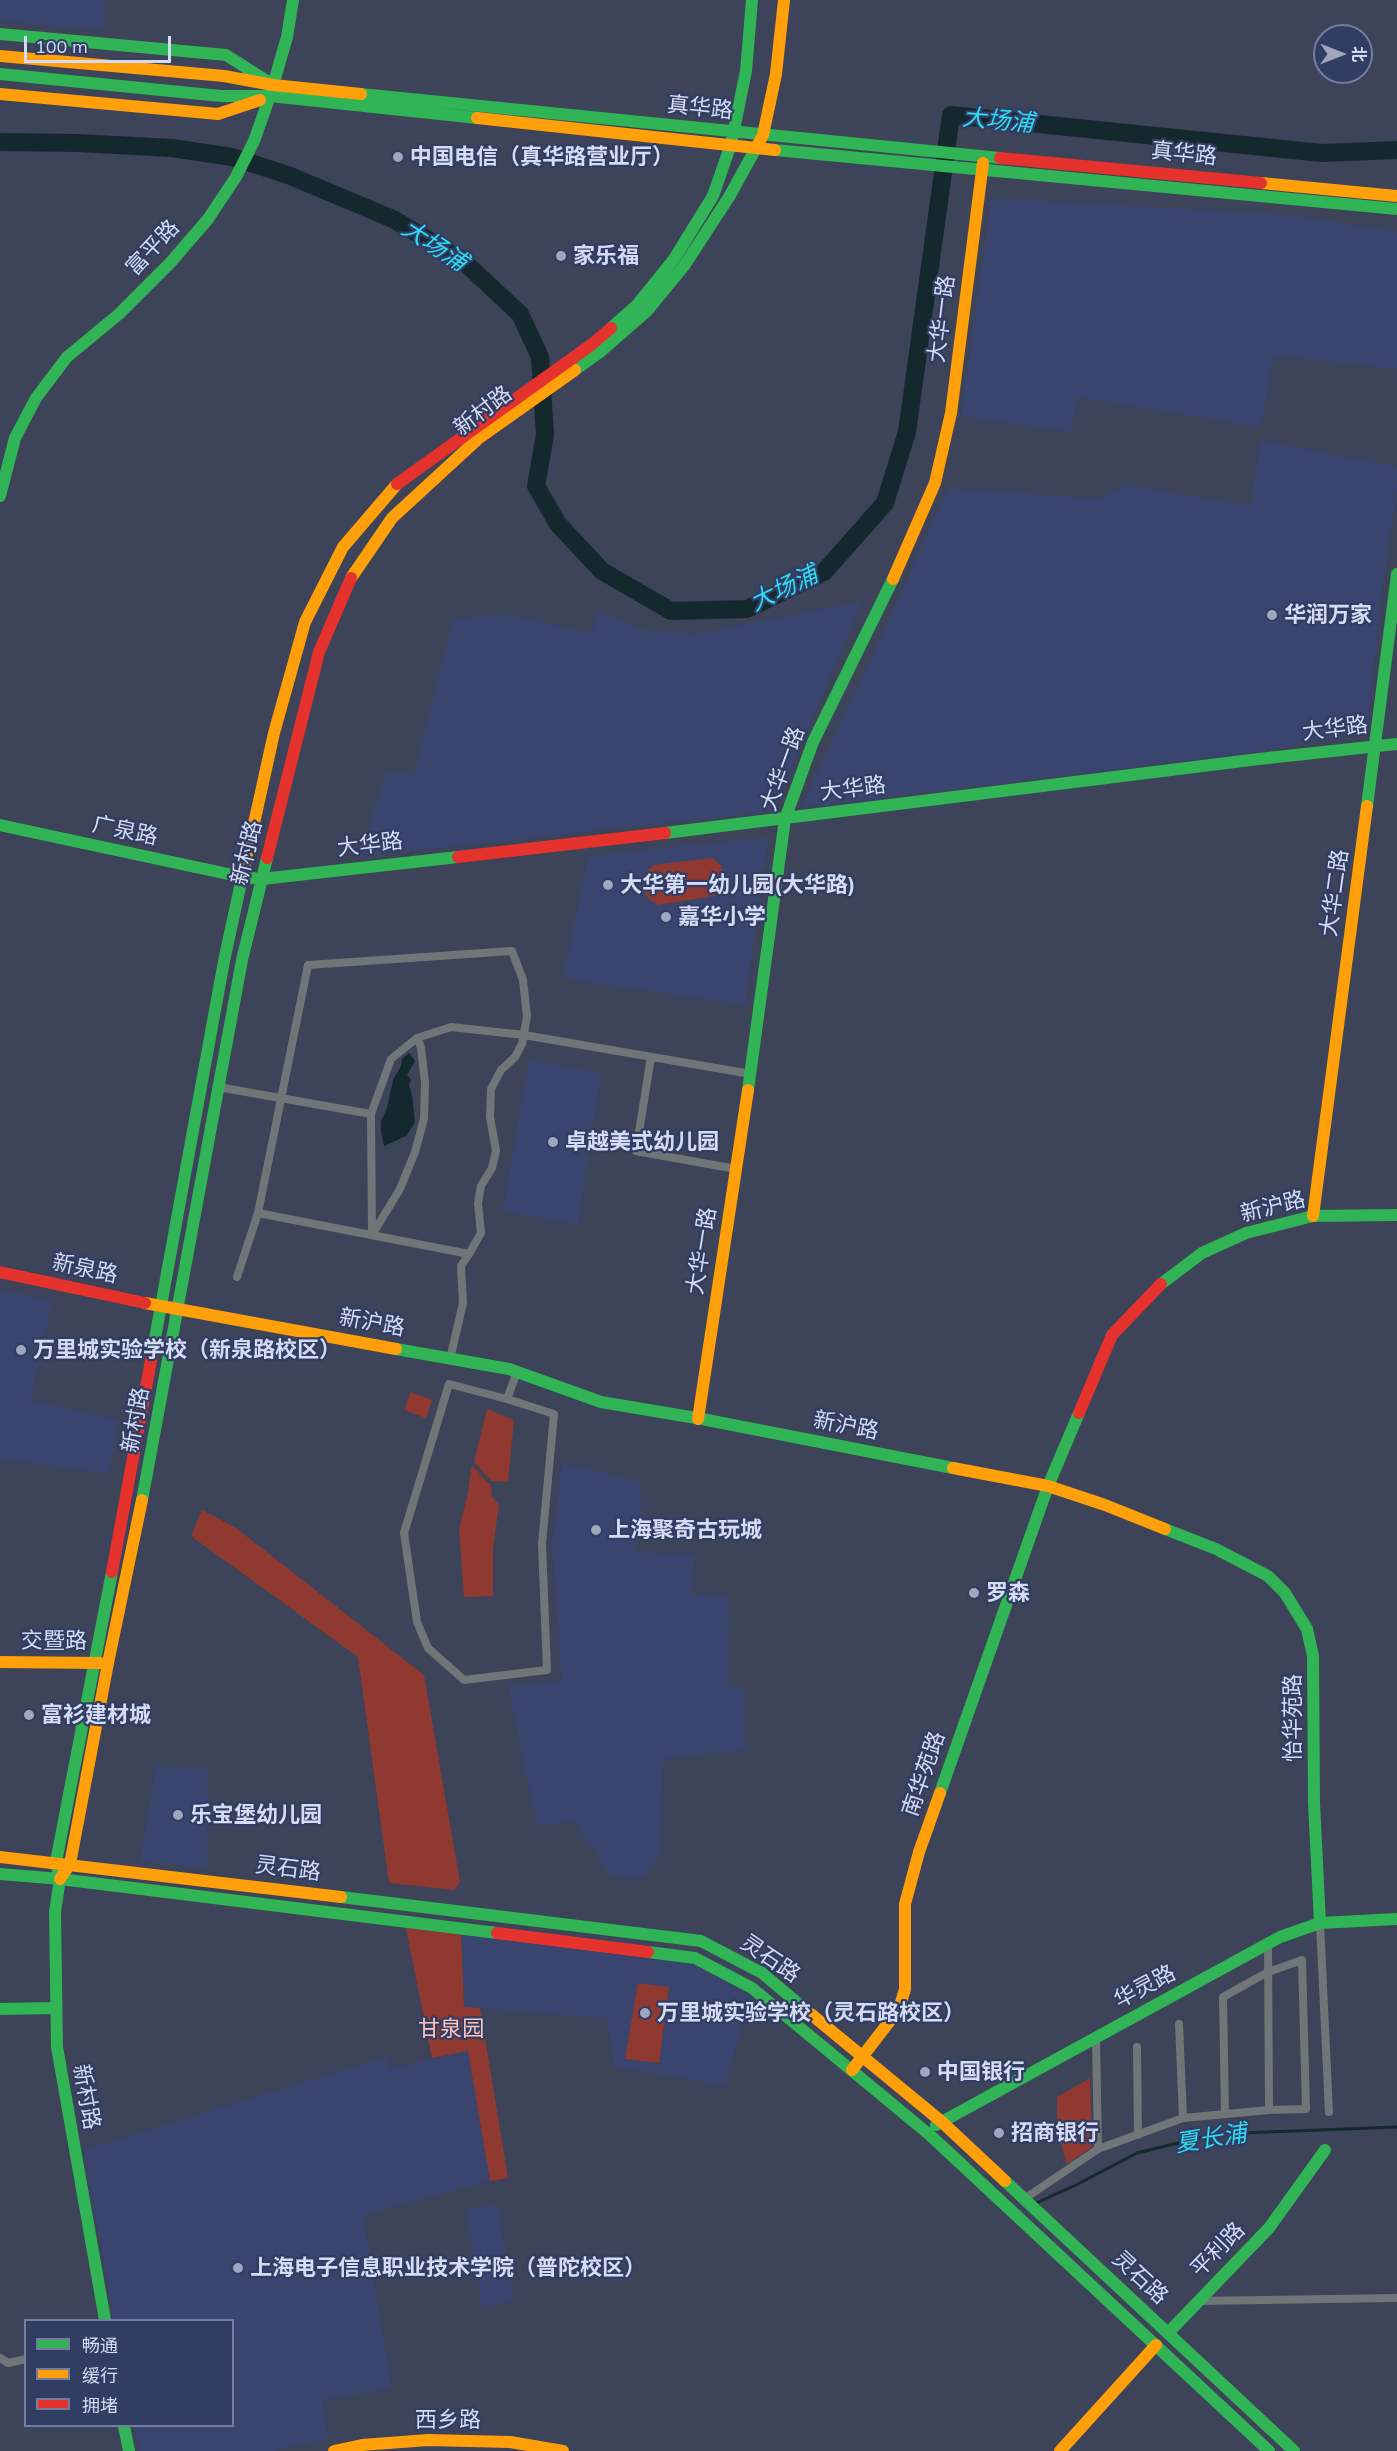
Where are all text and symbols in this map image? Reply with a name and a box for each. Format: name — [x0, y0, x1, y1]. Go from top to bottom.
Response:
scale bar — [27, 24, 174, 62]
north arrow — [1313, 24, 1373, 84]
text: 100 m — [35, 35, 88, 58]
text: 北 — [1349, 46, 1369, 62]
street label: 真华路 — [666, 91, 734, 125]
water label: 大场浦 — [961, 104, 1035, 138]
street label: 真华路 — [1150, 137, 1218, 171]
place label: 中国电信（真华路营业厅） — [410, 144, 674, 170]
marker: 中国电信（真华路营业厅） — [391, 150, 405, 164]
water label: 大场浦 — [396, 214, 472, 278]
street label: 富平路 — [121, 215, 185, 281]
place label: 家乐福 — [573, 243, 639, 269]
marker: 家乐福 — [554, 249, 568, 263]
street label: 大华一路 — [924, 274, 960, 364]
street label: 新村路 — [449, 381, 517, 441]
water label: 大场浦 — [745, 560, 823, 618]
place label: 华润万家 — [1284, 602, 1372, 628]
marker: 华润万家 — [1265, 608, 1279, 622]
street label: 大华路 — [1301, 712, 1369, 746]
street label: 大华一路 — [756, 723, 810, 815]
street label: 大华路 — [819, 772, 887, 806]
street label: 广泉路 — [90, 811, 160, 851]
street label: 新村路 — [226, 818, 268, 888]
street label: 大华路 — [336, 828, 404, 862]
street label: 大华二路 — [1316, 848, 1354, 938]
place label: 大华第一幼儿园(大华路) — [620, 872, 856, 898]
marker: 大华第一幼儿园(大华路) — [601, 878, 615, 892]
place label: 嘉华小学 — [678, 904, 766, 930]
marker: 嘉华小学 — [659, 910, 673, 924]
place label: 卓越美式幼儿园 — [565, 1129, 719, 1155]
marker: 卓越美式幼儿园 — [546, 1135, 560, 1149]
street label: 新沪路 — [1238, 1186, 1308, 1228]
street label: 大华一路 — [682, 1205, 722, 1297]
street label: 新泉路 — [50, 1249, 120, 1289]
street label: 新沪路 — [337, 1304, 407, 1342]
place label: 万里城实验学校（新泉路校区） — [33, 1337, 341, 1363]
marker: 万里城实验学校（新泉路校区） — [14, 1343, 28, 1357]
street label: 新村路 — [117, 1385, 155, 1455]
street label: 新沪路 — [811, 1407, 881, 1445]
place label: 上海聚奇古玩城 — [608, 1517, 762, 1543]
marker: 上海聚奇古玩城 — [589, 1523, 603, 1537]
place label: 罗森 — [986, 1580, 1030, 1606]
marker: 罗森 — [967, 1586, 981, 1600]
street label: 交暨路 — [21, 1628, 87, 1654]
street label: 怡华苑路 — [1280, 1674, 1306, 1762]
place label: 富衫建材城 — [41, 1702, 151, 1728]
marker: 富衫建材城 — [22, 1708, 36, 1722]
street label: 南华苑路 — [897, 1728, 951, 1820]
place label: 乐宝堡幼儿园 — [190, 1802, 322, 1828]
marker: 乐宝堡幼儿园 — [171, 1808, 185, 1822]
street label: 灵石路 — [254, 1852, 322, 1886]
street label: 灵石路 — [735, 1930, 805, 1988]
street label: 华灵路 — [1110, 1960, 1180, 2014]
place label: 万里城实验学校（灵石路校区） — [657, 2000, 965, 2026]
marker: 万里城实验学校（灵石路校区） — [638, 2006, 652, 2020]
park label: 甘泉园 — [418, 2016, 484, 2042]
place label: 中国银行 — [937, 2059, 1025, 2085]
street label: 新村路 — [67, 2062, 105, 2132]
marker: 中国银行 — [918, 2065, 932, 2079]
water label: 夏长浦 — [1173, 2119, 1249, 2159]
place label: 招商银行 — [1011, 2120, 1099, 2146]
marker: 招商银行 — [992, 2126, 1006, 2140]
street label: 平利路 — [1186, 2217, 1250, 2283]
street label: 灵石路 — [1107, 2246, 1173, 2310]
place label: 上海电子信息职业技术学院（普陀校区） — [250, 2255, 646, 2281]
marker: 上海电子信息职业技术学院（普陀校区） — [231, 2261, 245, 2275]
legend — [24, 2319, 234, 2427]
text: 畅通 — [82, 2334, 118, 2357]
text: 缓行 — [82, 2364, 118, 2387]
text: 拥堵 — [82, 2394, 118, 2417]
street label: 西乡路 — [415, 2407, 481, 2433]

